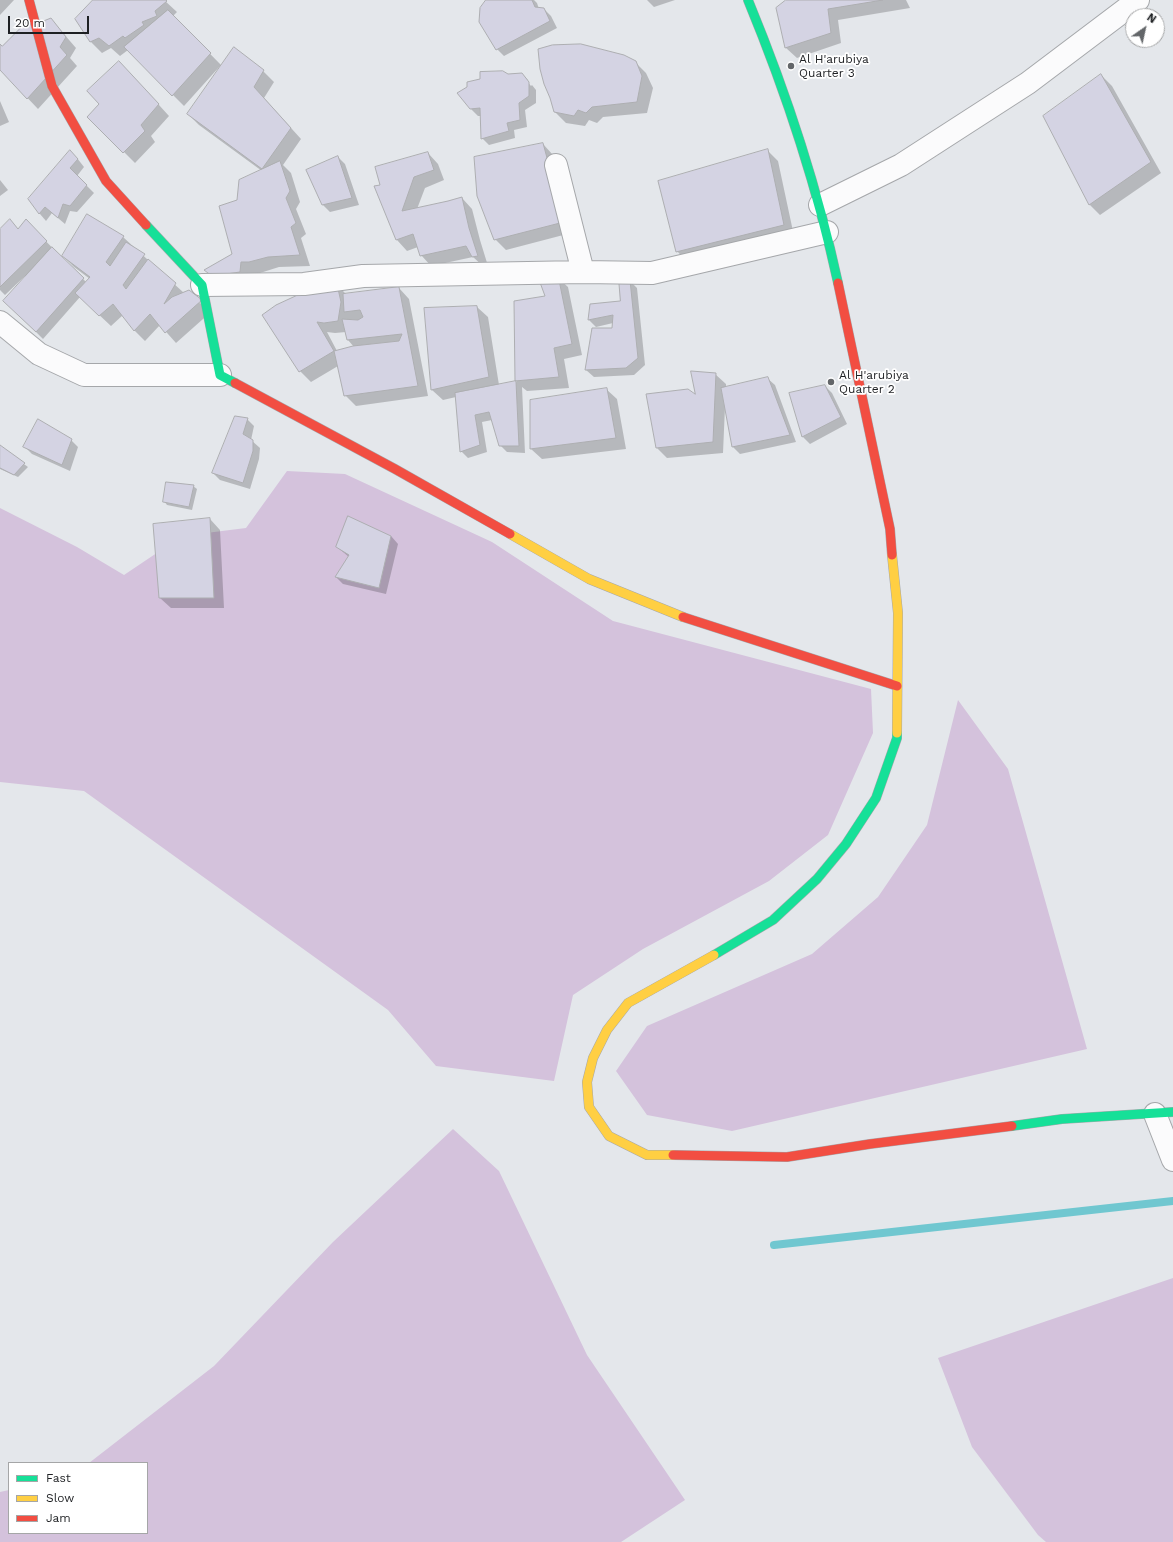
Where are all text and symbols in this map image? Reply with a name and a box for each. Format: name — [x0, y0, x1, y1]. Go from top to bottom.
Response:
scale bar — [10, 8, 91, 34]
north arrow — [1125, 8, 1165, 48]
text: N — [1144, 11, 1158, 26]
text: 20 m — [15, 16, 45, 30]
place label: Al H'arubiya Quarter 3 — [799, 52, 869, 80]
marker: Al H'arubiya Quarter 3 — [786, 61, 796, 71]
place label: Al H'arubiya Quarter 2 — [839, 368, 909, 396]
marker: Al H'arubiya Quarter 2 — [826, 377, 836, 387]
legend — [8, 1462, 148, 1534]
text: Fast — [46, 1471, 71, 1485]
text: Slow — [46, 1491, 74, 1505]
text: Jam — [46, 1511, 71, 1525]

